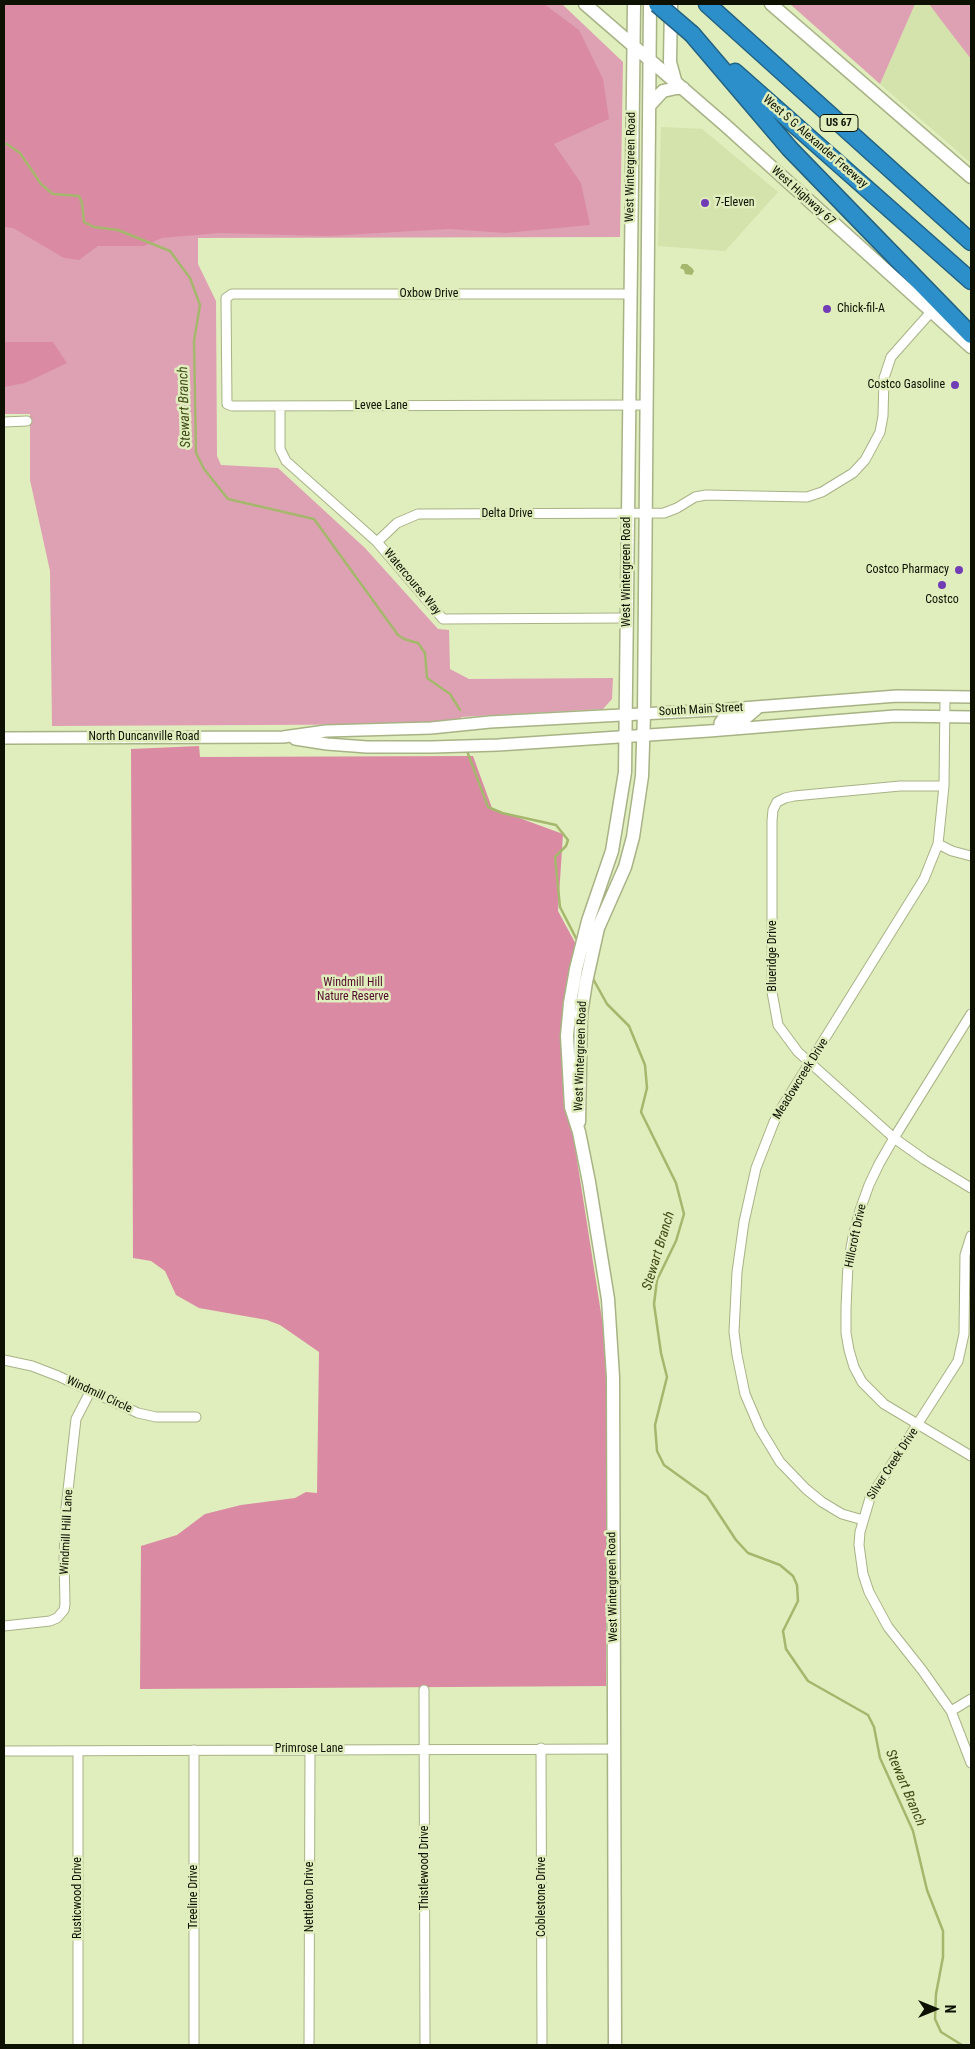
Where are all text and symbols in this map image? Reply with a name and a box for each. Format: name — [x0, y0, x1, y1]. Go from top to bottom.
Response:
street label: West S G Alexander Freeway — [760, 93, 870, 191]
street label: West Wintergreen Road — [623, 112, 639, 222]
road number: US 67 — [820, 115, 858, 132]
street label: West Highway 67 — [768, 163, 838, 229]
place label: 7-Eleven — [715, 196, 755, 210]
marker: 7-Eleven — [699, 197, 711, 209]
street label: Oxbow Drive — [400, 287, 458, 301]
place label: Chick-fil-A — [837, 302, 885, 316]
marker: Chick-fil-A — [821, 303, 833, 315]
water label: Stewart Branch — [175, 366, 195, 448]
place label: Costco Gasoline — [868, 378, 945, 392]
marker: Costco Gasoline — [949, 379, 961, 391]
street label: Levee Lane — [354, 399, 408, 413]
street label: Delta Drive — [481, 507, 533, 521]
street label: West Wintergreen Road — [620, 517, 634, 627]
street label: Watercourse Way — [380, 546, 444, 618]
place label: Costco Pharmacy — [866, 563, 949, 577]
marker: Costco Pharmacy — [953, 564, 965, 576]
marker: Costco — [936, 579, 948, 591]
place label: Costco — [925, 593, 959, 607]
street label: South Main Street — [658, 701, 744, 719]
street label: North Duncanville Road — [89, 730, 199, 744]
street label: Blueridge Drive — [766, 920, 780, 992]
park label: Windmill Hill Nature Reserve — [317, 976, 389, 1004]
street label: West Wintergreen Road — [572, 1001, 590, 1111]
street label: Meadowcreek Drive — [770, 1036, 832, 1122]
street label: Hillcroft Drive — [842, 1203, 870, 1269]
water label: Stewart Branch — [639, 1210, 679, 1292]
street label: Windmill Circle — [64, 1374, 134, 1416]
street label: Silver Creek Drive — [864, 1425, 922, 1503]
street label: Windmill Hill Lane — [58, 1489, 76, 1575]
street label: West Wintergreen Road — [605, 1532, 621, 1642]
street label: Primrose Lane — [275, 1742, 343, 1756]
water label: Stewart Branch — [881, 1747, 929, 1829]
street label: Thistlewood Drive — [418, 1826, 432, 1910]
street label: Rusticwood Drive — [71, 1857, 85, 1939]
street label: Coblestone Drive — [535, 1857, 549, 1937]
street label: Nettleton Drive — [303, 1862, 317, 1932]
street label: Treeline Drive — [187, 1865, 201, 1929]
north arrow — [910, 1984, 960, 2034]
text: N — [942, 2005, 958, 2013]

